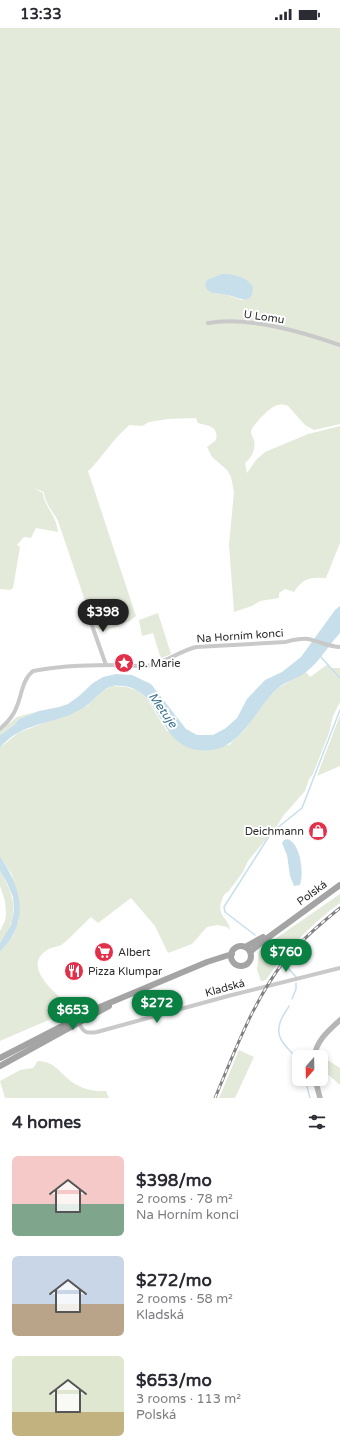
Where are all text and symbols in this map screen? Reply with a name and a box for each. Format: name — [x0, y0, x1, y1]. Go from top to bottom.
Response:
text: 13:33 — [20, 5, 62, 23]
street label: U Lomu — [243, 308, 285, 326]
pin: $398 — [79, 599, 127, 633]
text: $398 — [87, 604, 119, 620]
street label: Na Horním konci — [196, 626, 284, 646]
place icon: p. Marie — [113, 652, 135, 674]
place label: p. Marie — [138, 657, 181, 670]
water label: Metuje — [146, 690, 181, 731]
shop icon: Deichmann — [307, 820, 329, 842]
place label: Deichmann — [245, 825, 304, 838]
street label: Polská — [294, 878, 330, 908]
pin: $760 — [262, 939, 310, 973]
supermarket icon: Albert — [93, 941, 115, 963]
text: $760 — [270, 944, 302, 960]
place label: Albert — [118, 946, 150, 959]
restaurant icon: Pizza Klumpar — [63, 960, 85, 982]
place label: Pizza Klumpar — [88, 965, 163, 978]
street label: Kladská — [204, 976, 246, 1000]
pin: $272 — [133, 990, 181, 1024]
text: $272 — [141, 995, 173, 1011]
pin: $653 — [49, 997, 97, 1031]
text: $653 — [57, 1002, 89, 1018]
north arrow — [292, 1050, 328, 1086]
map controls — [292, 1050, 328, 1086]
icon: filters — [306, 1111, 328, 1133]
text: 4 homes — [12, 1112, 81, 1133]
text: $398/mo — [136, 1170, 212, 1191]
icon: home — [44, 1172, 92, 1220]
text: 2 rooms · 78 m² — [136, 1191, 233, 1207]
text: Na Horním konci — [136, 1207, 239, 1223]
text: $272/mo — [136, 1270, 212, 1291]
icon: home — [44, 1272, 92, 1320]
text: 2 rooms · 58 m² — [136, 1291, 233, 1307]
text: Kladská — [136, 1307, 184, 1323]
text: $653/mo — [136, 1370, 212, 1391]
icon: home — [44, 1372, 92, 1420]
text: 3 rooms · 113 m² — [136, 1391, 241, 1407]
text: Polská — [136, 1407, 176, 1423]

